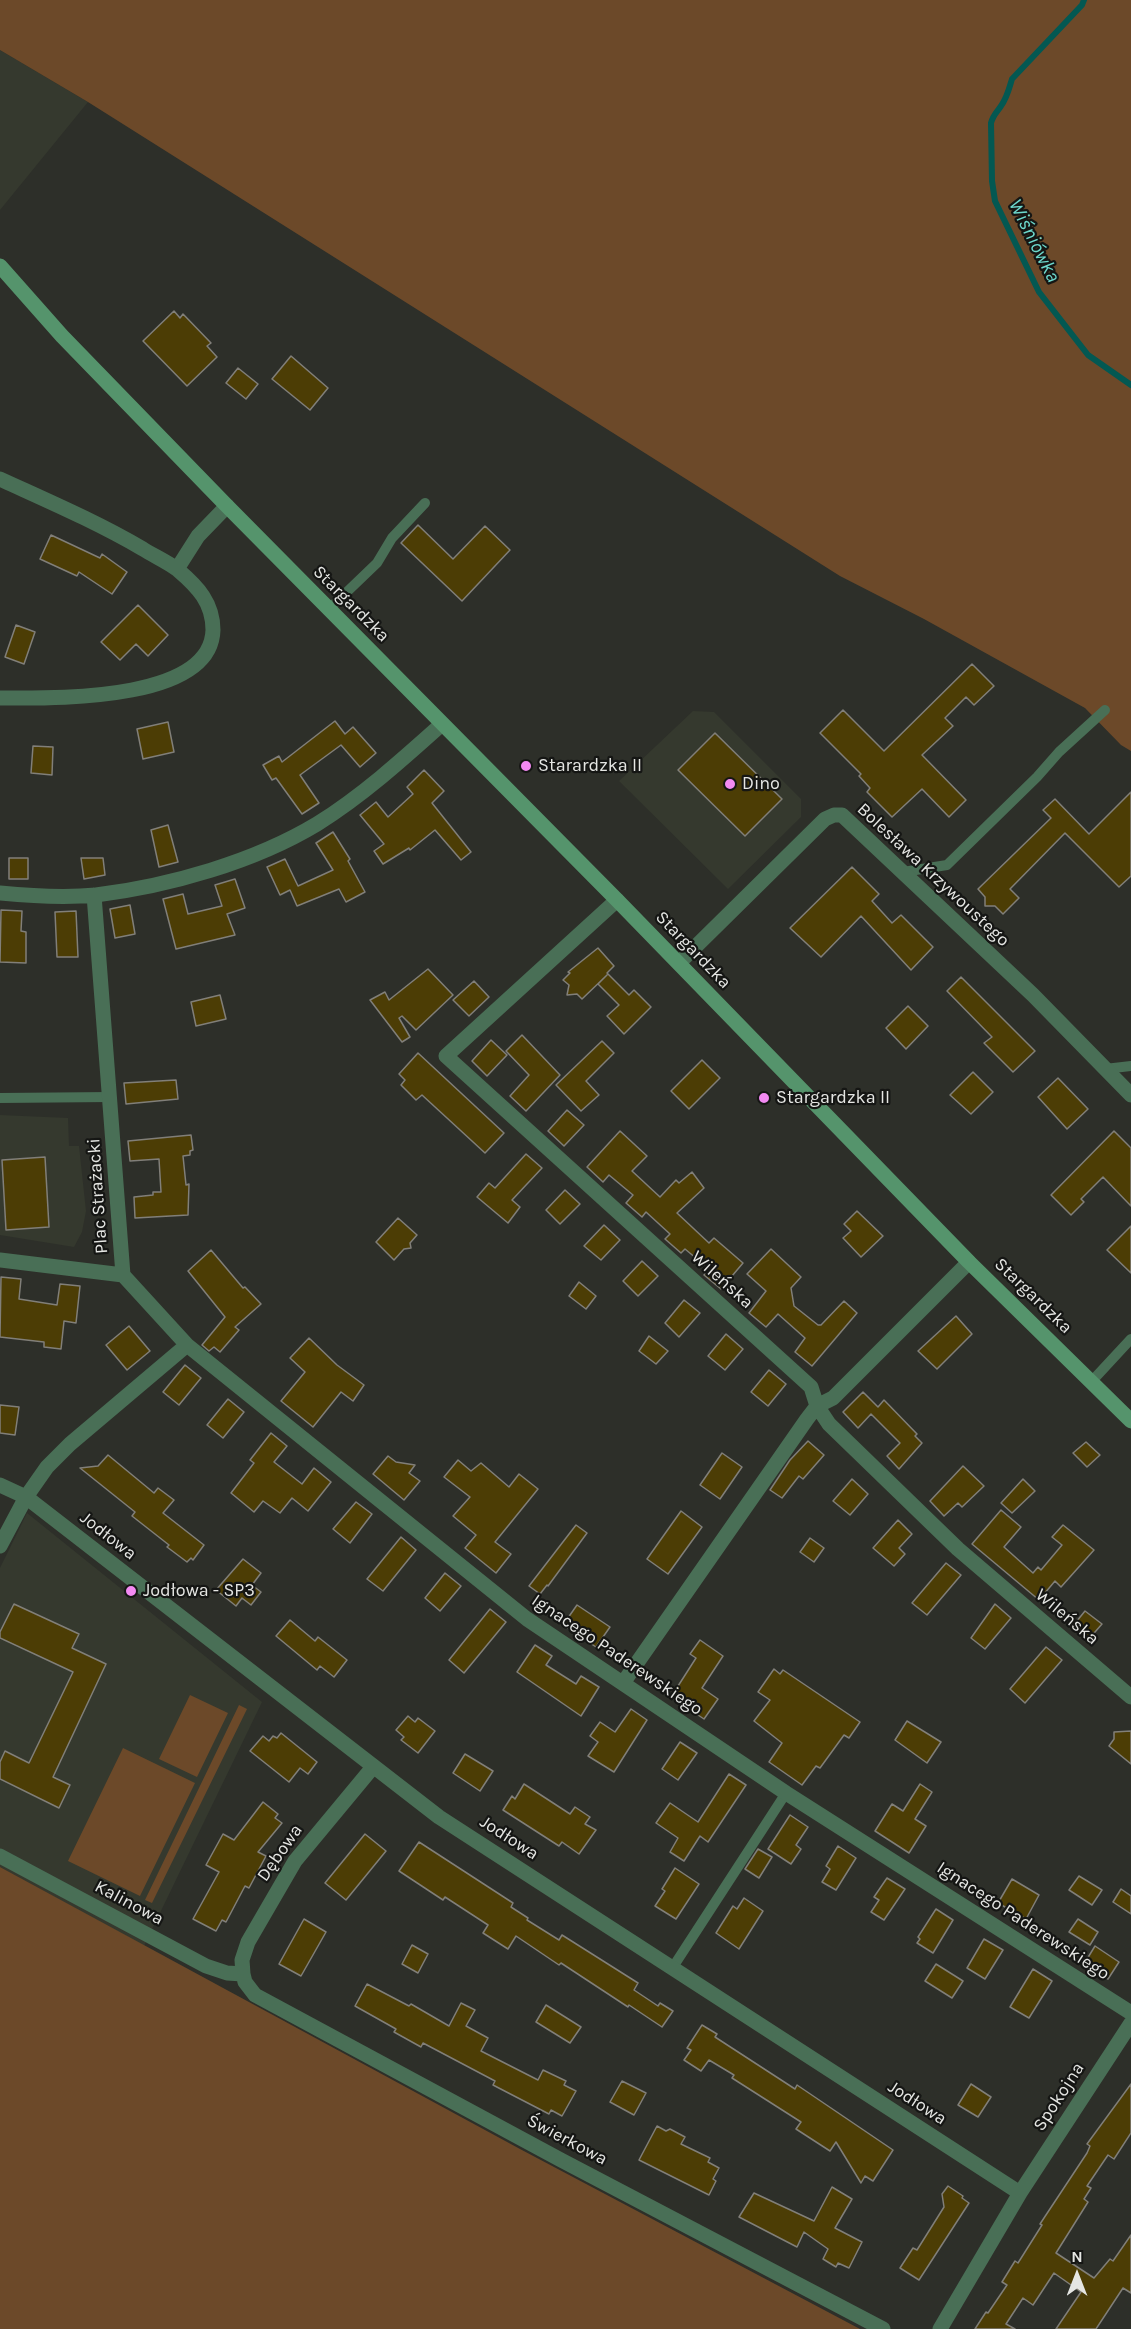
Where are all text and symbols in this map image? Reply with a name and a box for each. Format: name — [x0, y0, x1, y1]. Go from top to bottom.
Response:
water label: Wiśniówka — [1003, 195, 1065, 287]
street label: Stargardzka — [308, 561, 394, 647]
place label: Starardzka II — [538, 755, 642, 777]
marker: Starardzka II — [519, 759, 533, 773]
place label: Dino — [742, 773, 780, 795]
marker: Dino — [723, 777, 737, 791]
street label: Bolesława Krzywoustego — [852, 799, 1014, 951]
street label: Stargardzka — [651, 907, 735, 993]
place label: Stargardzka II — [776, 1087, 890, 1109]
marker: Stargardzka II — [757, 1091, 771, 1105]
street label: Plac Strażacki — [83, 1137, 113, 1255]
street label: Wileńska — [686, 1247, 758, 1313]
street label: Stargardzka — [990, 1254, 1076, 1338]
street label: Jodłowa — [76, 1507, 140, 1565]
place label: Jodłowa - SP3 — [143, 1580, 255, 1602]
marker: Jodłowa - SP3 — [124, 1584, 138, 1598]
street label: Wileńska — [1031, 1584, 1103, 1650]
street label: Ignacego Paderewskiego — [527, 1590, 707, 1720]
street label: Jodłowa — [476, 1811, 542, 1865]
street label: Dębowa — [253, 1820, 307, 1886]
street label: Ignacego Paderewskiego — [933, 1857, 1113, 1985]
street label: Kalinowa — [91, 1876, 167, 1930]
street label: Spokojna — [1029, 2059, 1089, 2135]
street label: Jodłowa — [884, 2076, 950, 2130]
street label: Świerkowa — [523, 2110, 611, 2170]
north arrow — [1047, 2245, 1107, 2305]
text: N — [1071, 2247, 1083, 2266]

